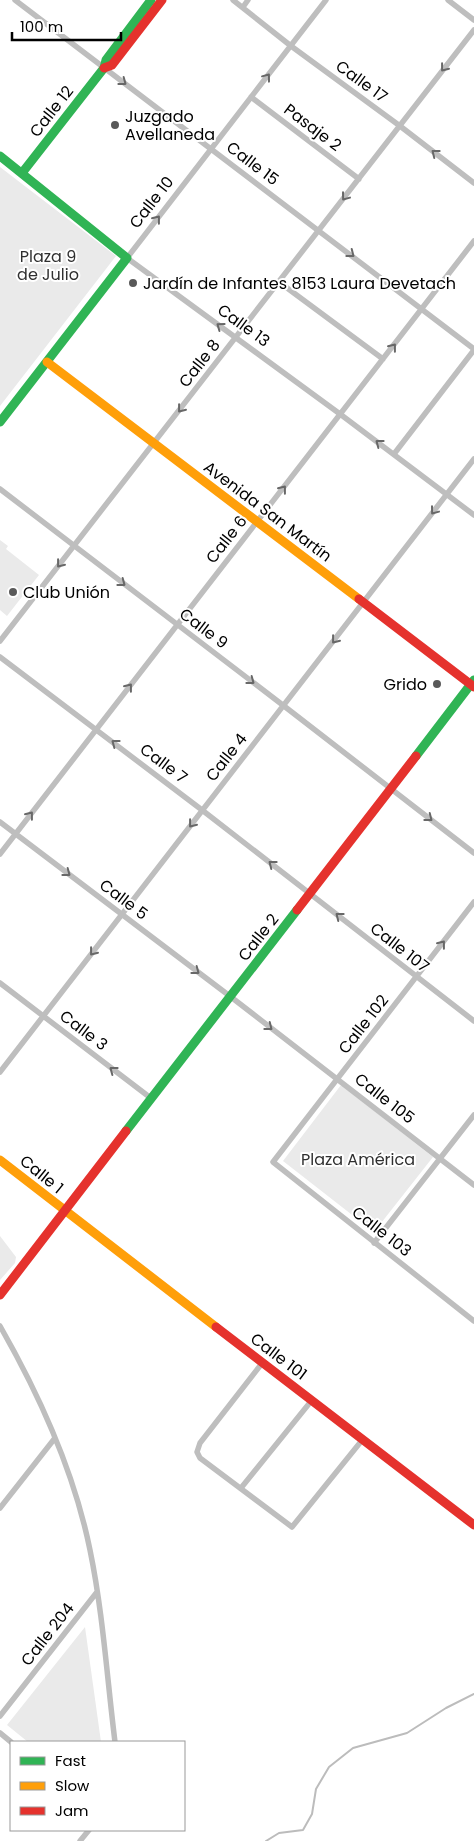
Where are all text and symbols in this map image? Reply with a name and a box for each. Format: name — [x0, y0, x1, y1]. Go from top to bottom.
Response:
scale bar — [12, 10, 121, 42]
text: 100 m — [20, 16, 63, 37]
street label: Calle 17 — [331, 55, 393, 108]
one-way arrow — [442, 62, 450, 71]
one-way arrow — [261, 73, 270, 83]
one-way arrow — [117, 77, 126, 85]
street label: Calle 12 — [24, 81, 79, 142]
street label: Pasaje 2 — [279, 98, 346, 157]
place label: Juzgado Avellaneda — [125, 105, 215, 146]
marker: Juzgado Avellaneda — [109, 119, 121, 131]
street label: Calle 15 — [222, 136, 284, 191]
one-way arrow — [432, 151, 441, 159]
street label: Calle 10 — [124, 171, 179, 233]
one-way arrow — [342, 191, 351, 201]
one-way arrow — [151, 216, 159, 225]
park label: Plaza 9 de Julio — [17, 245, 79, 286]
one-way arrow — [345, 249, 354, 257]
place label: Jardín de Infantes 8153 Laura Devetach — [143, 272, 456, 295]
marker: Jardín de Infantes 8153 Laura Devetach — [127, 277, 139, 289]
street label: Calle 13 — [213, 299, 275, 352]
one-way arrow — [216, 323, 226, 332]
street label: Calle 8 — [173, 334, 225, 392]
one-way arrow — [387, 343, 396, 352]
one-way arrow — [179, 403, 187, 412]
one-way arrow — [376, 441, 385, 449]
street label: Avenida San Martín — [199, 456, 337, 567]
one-way arrow — [277, 486, 285, 495]
one-way arrow — [431, 505, 439, 514]
street label: Calle 6 — [200, 510, 253, 568]
one-way arrow — [57, 558, 65, 567]
one-way arrow — [116, 577, 125, 585]
place label: Club Unión — [23, 581, 110, 604]
marker: Club Unión — [7, 586, 19, 598]
street label: Calle 9 — [175, 603, 233, 654]
one-way arrow — [332, 634, 340, 643]
place label: Grido — [384, 673, 427, 696]
one-way arrow — [245, 675, 254, 683]
marker: Grido — [431, 678, 443, 690]
one-way arrow — [124, 683, 133, 692]
street label: Calle 4 — [200, 728, 252, 786]
street label: Calle 7 — [135, 738, 192, 789]
one-way arrow — [111, 740, 121, 749]
one-way arrow — [24, 812, 32, 821]
one-way arrow — [423, 812, 433, 821]
one-way arrow — [189, 818, 197, 827]
one-way arrow — [268, 860, 277, 869]
one-way arrow — [61, 867, 70, 875]
street label: Calle 5 — [95, 874, 153, 925]
street label: Calle 2 — [233, 909, 284, 966]
one-way arrow — [335, 913, 345, 922]
street label: Calle 107 — [365, 917, 434, 978]
one-way arrow — [436, 940, 445, 949]
one-way arrow — [90, 946, 98, 955]
one-way arrow — [190, 965, 199, 973]
street label: Calle 102 — [333, 990, 394, 1059]
street label: Calle 3 — [55, 1005, 112, 1056]
one-way arrow — [263, 1021, 272, 1029]
one-way arrow — [110, 1067, 119, 1075]
street label: Calle 105 — [350, 1068, 420, 1129]
park label: Plaza América — [301, 1148, 415, 1171]
street label: Calle 1 — [15, 1150, 68, 1199]
street label: Calle 103 — [347, 1201, 416, 1262]
street label: Calle 101 — [246, 1327, 312, 1385]
street label: Calle 204 — [15, 1598, 79, 1671]
legend — [10, 1741, 185, 1831]
text: Fast — [55, 1750, 86, 1771]
text: Slow — [55, 1775, 90, 1796]
text: Jam — [55, 1800, 89, 1821]

